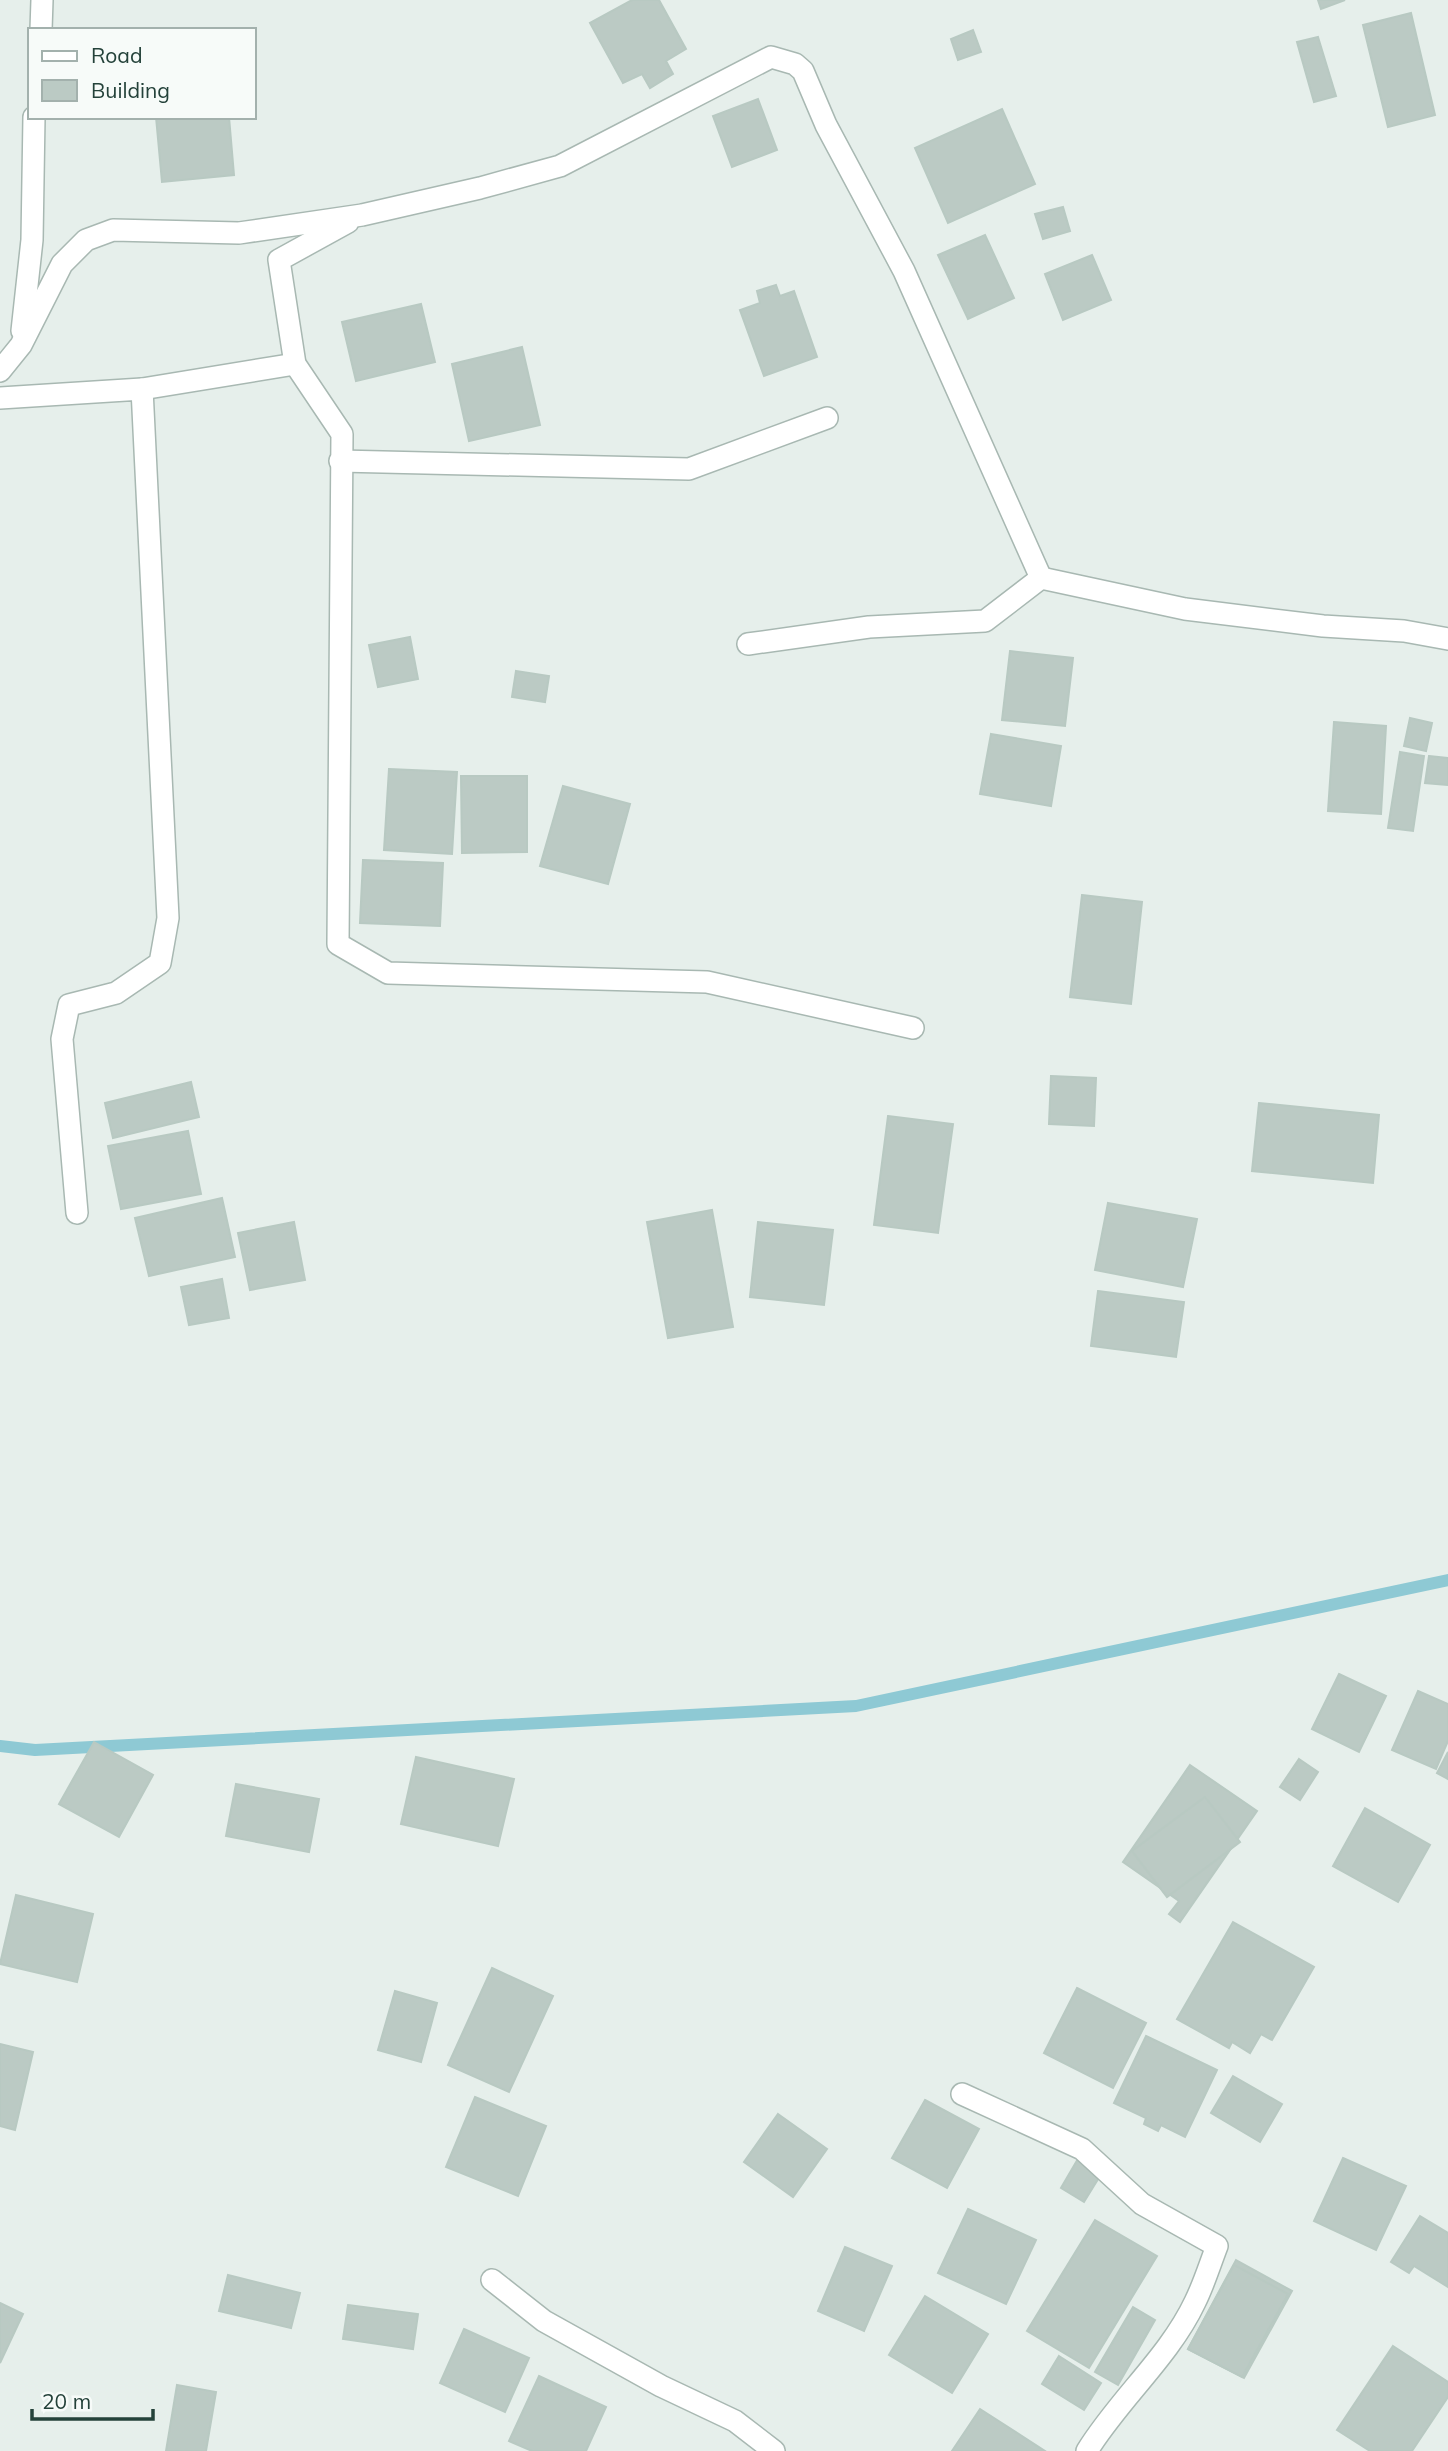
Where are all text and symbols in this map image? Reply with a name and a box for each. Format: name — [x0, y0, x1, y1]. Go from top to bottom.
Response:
legend — [28, 28, 256, 119]
text: Road — [91, 42, 142, 68]
text: Building — [91, 77, 170, 103]
scale bar — [32, 2378, 152, 2422]
text: 20 m — [42, 2388, 91, 2414]

